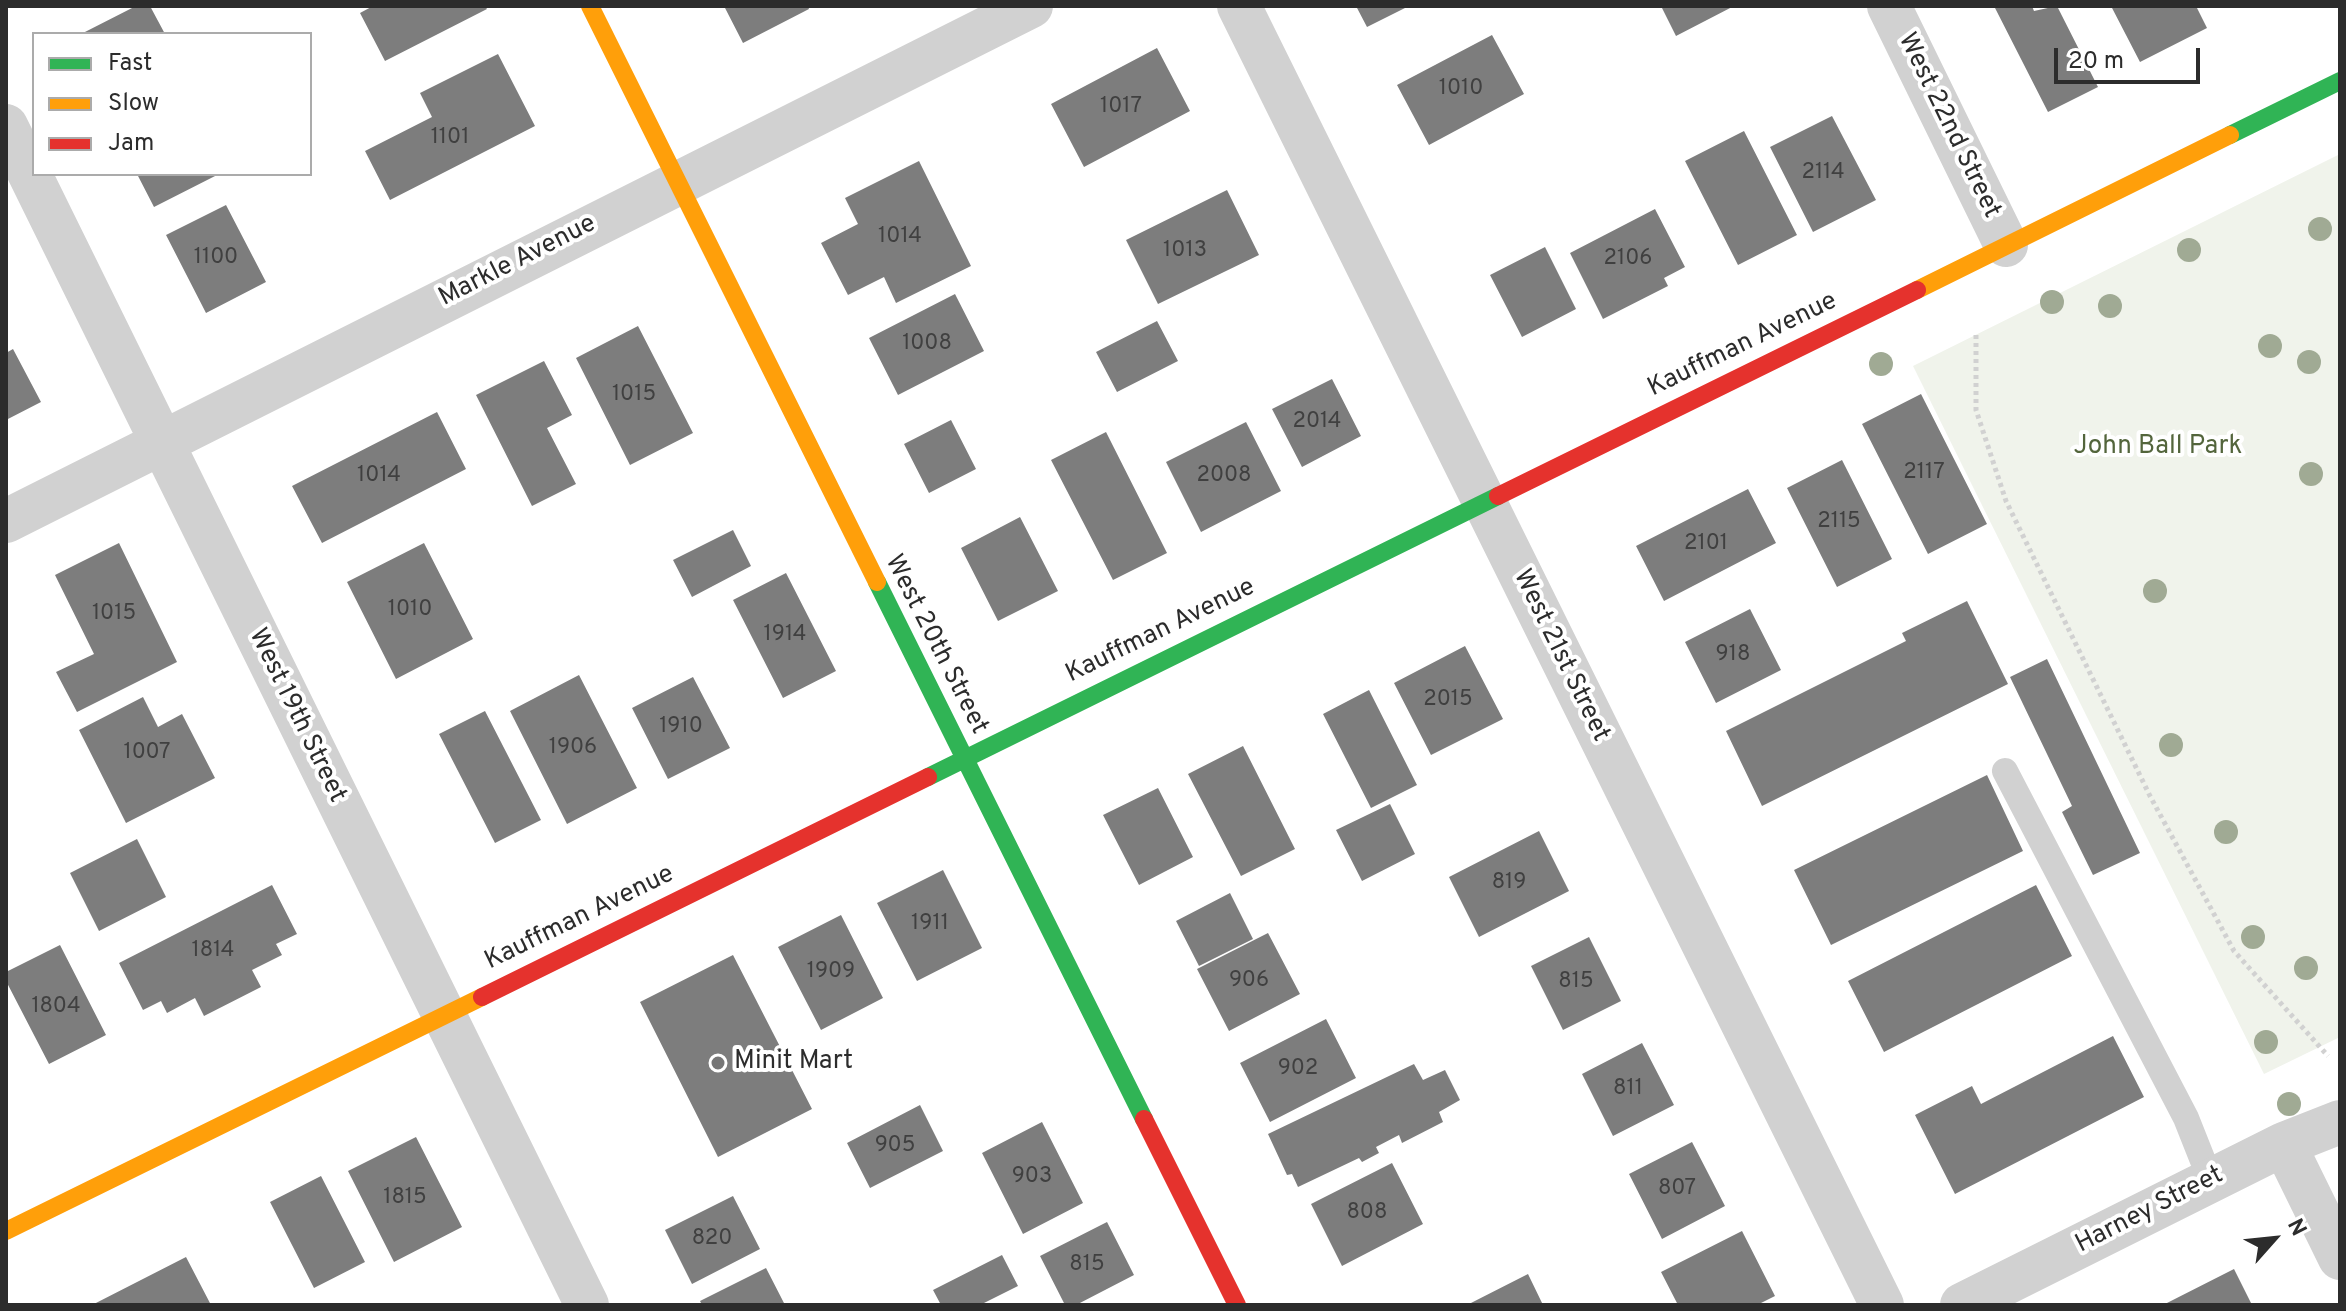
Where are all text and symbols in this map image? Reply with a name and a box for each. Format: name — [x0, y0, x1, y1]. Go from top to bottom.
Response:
street label: West 22nd Street — [1890, 28, 2006, 224]
legend — [32, 32, 312, 176]
scale bar — [2058, 32, 2204, 82]
text: 20 m — [2068, 47, 2124, 77]
text: Fast — [108, 49, 152, 79]
house number: 1010 — [1439, 77, 1483, 103]
text: Slow — [108, 89, 159, 119]
house number: 1017 — [1100, 95, 1142, 121]
house number: 1101 — [431, 126, 469, 152]
text: Jam — [108, 129, 154, 159]
house number: 2114 — [1801, 161, 1845, 187]
street label: Markle Avenue — [434, 209, 602, 315]
house number: 1014 — [878, 225, 922, 251]
house number: 1013 — [1163, 239, 1207, 265]
house number: 1100 — [194, 246, 238, 272]
house number: 2106 — [1604, 247, 1652, 273]
street label: Kauffman Avenue — [1643, 287, 1843, 405]
house number: 1008 — [902, 332, 952, 358]
house number: 1015 — [612, 383, 656, 409]
house number: 2014 — [1292, 410, 1342, 436]
park label: John Ball Park — [2074, 432, 2242, 464]
house number: 2117 — [1903, 461, 1945, 487]
house number: 1014 — [357, 464, 401, 490]
house number: 2008 — [1197, 464, 1251, 490]
house number: 2115 — [1817, 510, 1861, 536]
house number: 2101 — [1684, 532, 1728, 558]
street label: West 20th Street — [876, 550, 994, 740]
street label: West 21st Street — [1505, 565, 1615, 747]
street label: Kauffman Avenue — [1061, 573, 1261, 691]
house number: 1010 — [388, 598, 432, 624]
house number: 1015 — [92, 602, 136, 628]
house number: 1914 — [764, 623, 806, 649]
street label: West 19th Street — [240, 624, 352, 808]
house number: 918 — [1716, 643, 1750, 669]
house number: 2015 — [1423, 688, 1473, 714]
house number: 1910 — [659, 715, 703, 741]
house number: 1906 — [549, 736, 597, 762]
house number: 1007 — [123, 741, 171, 767]
street label: Kauffman Avenue — [480, 860, 680, 978]
house number: 819 — [1492, 871, 1526, 897]
house number: 1911 — [911, 912, 949, 938]
house number: 1814 — [191, 939, 235, 965]
house number: 1909 — [807, 960, 855, 986]
house number: 906 — [1229, 969, 1269, 995]
house number: 815 — [1558, 970, 1594, 996]
house number: 1804 — [31, 995, 81, 1021]
place label: Minit Mart — [734, 1047, 853, 1079]
marker: Minit Mart — [709, 1054, 727, 1072]
house number: 902 — [1278, 1057, 1318, 1083]
house number: 811 — [1613, 1077, 1643, 1103]
house number: 905 — [875, 1134, 915, 1160]
street label: Harney Street — [2071, 1160, 2229, 1262]
house number: 903 — [1012, 1165, 1052, 1191]
house number: 807 — [1658, 1177, 1696, 1203]
house number: 1815 — [383, 1186, 427, 1212]
north arrow — [2234, 1199, 2314, 1279]
house number: 808 — [1347, 1201, 1387, 1227]
text: N — [2280, 1215, 2311, 1241]
house number: 820 — [692, 1227, 732, 1253]
house number: 815 — [1069, 1253, 1105, 1279]

